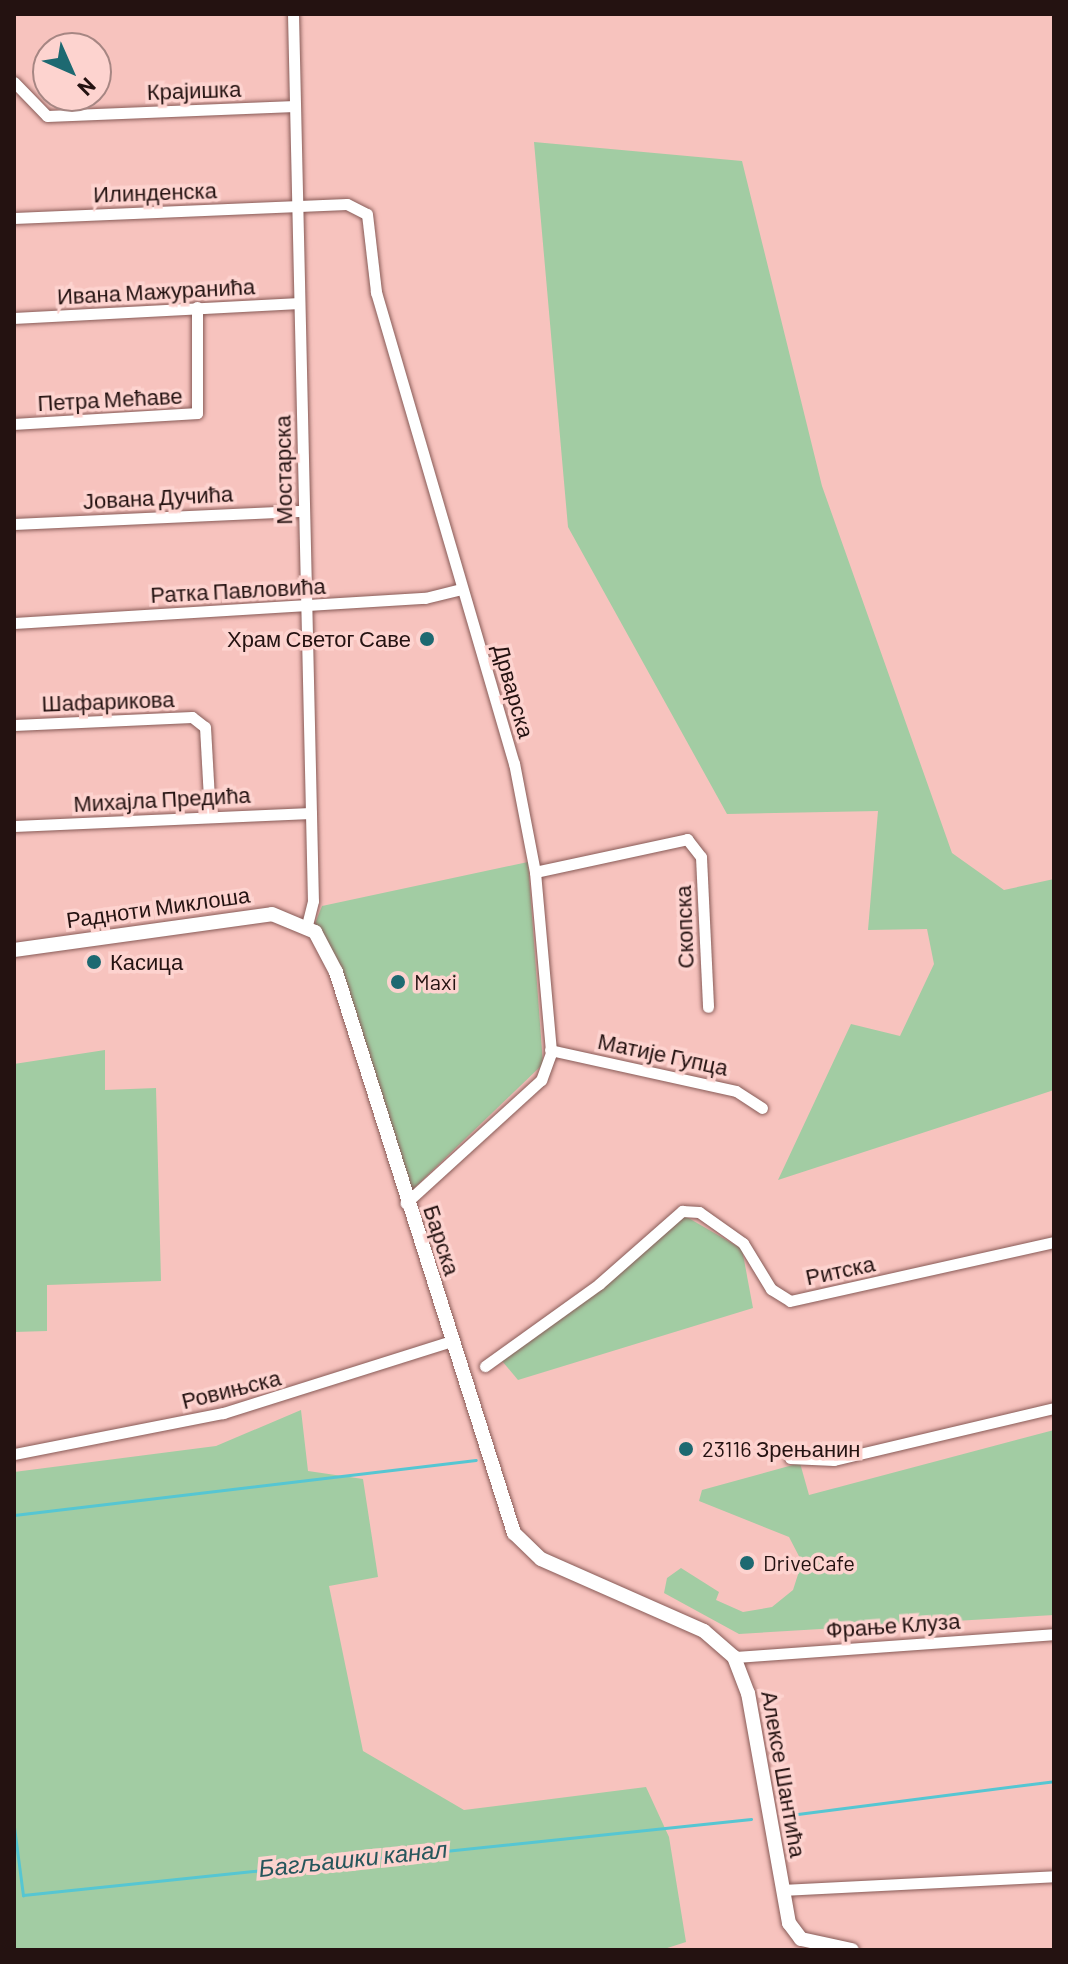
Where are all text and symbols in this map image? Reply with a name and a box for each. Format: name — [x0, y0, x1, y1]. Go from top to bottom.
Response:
north arrow — [32, 32, 112, 112]
text: N — [73, 73, 102, 102]
street label: Крајишка — [146, 75, 242, 105]
street label: Илинденска — [93, 177, 217, 207]
street label: Ивана Мажуранића — [56, 273, 256, 309]
street label: Петра Мећаве — [37, 382, 183, 416]
street label: Мостарска — [269, 415, 297, 525]
street label: Јована Дучића — [82, 480, 234, 514]
street label: Ратка Павловића — [150, 572, 326, 608]
place label: Храм Светог Саве — [227, 626, 411, 652]
marker: Храм Светог Саве — [418, 630, 436, 648]
street label: Дрварска — [488, 641, 540, 741]
street label: Шафарикова — [41, 685, 175, 717]
street label: Михајла Предића — [73, 781, 251, 817]
street label: Радноти Миклоша — [64, 881, 252, 933]
street label: Скопска — [669, 885, 699, 969]
place label: Касица — [110, 949, 183, 975]
marker: Касица — [85, 953, 103, 971]
place label: Maxi — [414, 969, 457, 995]
marker: Maxi — [389, 973, 407, 991]
street label: Матије Гупца — [596, 1027, 730, 1081]
street label: Барска — [418, 1202, 466, 1278]
street label: Ритска — [803, 1250, 877, 1290]
street label: Ровињска — [179, 1364, 283, 1414]
place label: 23116 Зрењанин — [702, 1436, 860, 1462]
marker: 23116 Зрењанин — [677, 1440, 695, 1458]
place label: DriveCafe — [763, 1550, 855, 1576]
marker: DriveCafe — [738, 1554, 756, 1572]
street label: Фрање Клуза — [825, 1607, 961, 1643]
street label: Алексе Шантића — [756, 1689, 812, 1859]
water label: Багљашки канал — [257, 1834, 449, 1882]

